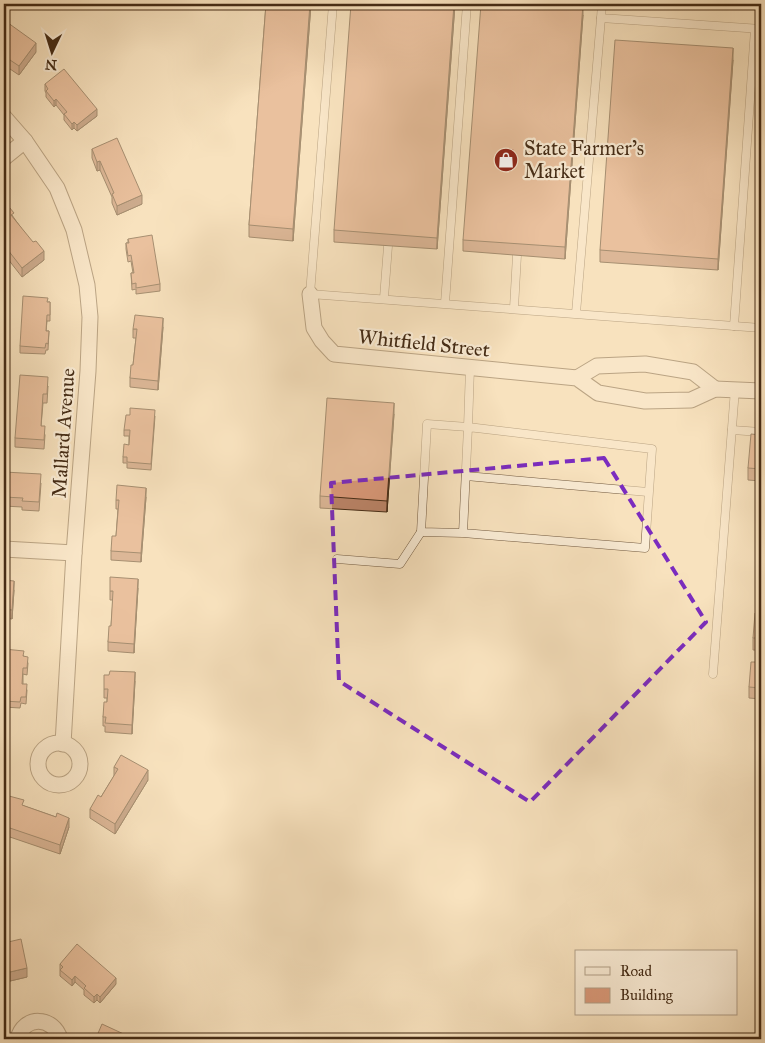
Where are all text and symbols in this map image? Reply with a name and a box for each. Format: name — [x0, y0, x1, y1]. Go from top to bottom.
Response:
north arrow — [28, 28, 78, 78]
text: N — [44, 56, 58, 73]
place label: State Farmer's Market — [524, 136, 644, 183]
shop icon: State Farmer's Market — [493, 147, 519, 173]
street label: Whitfield Street — [357, 324, 491, 362]
street label: Mallard Avenue — [46, 367, 80, 499]
legend — [575, 950, 738, 1016]
text: Road — [620, 962, 652, 980]
text: Building — [620, 986, 674, 1004]

